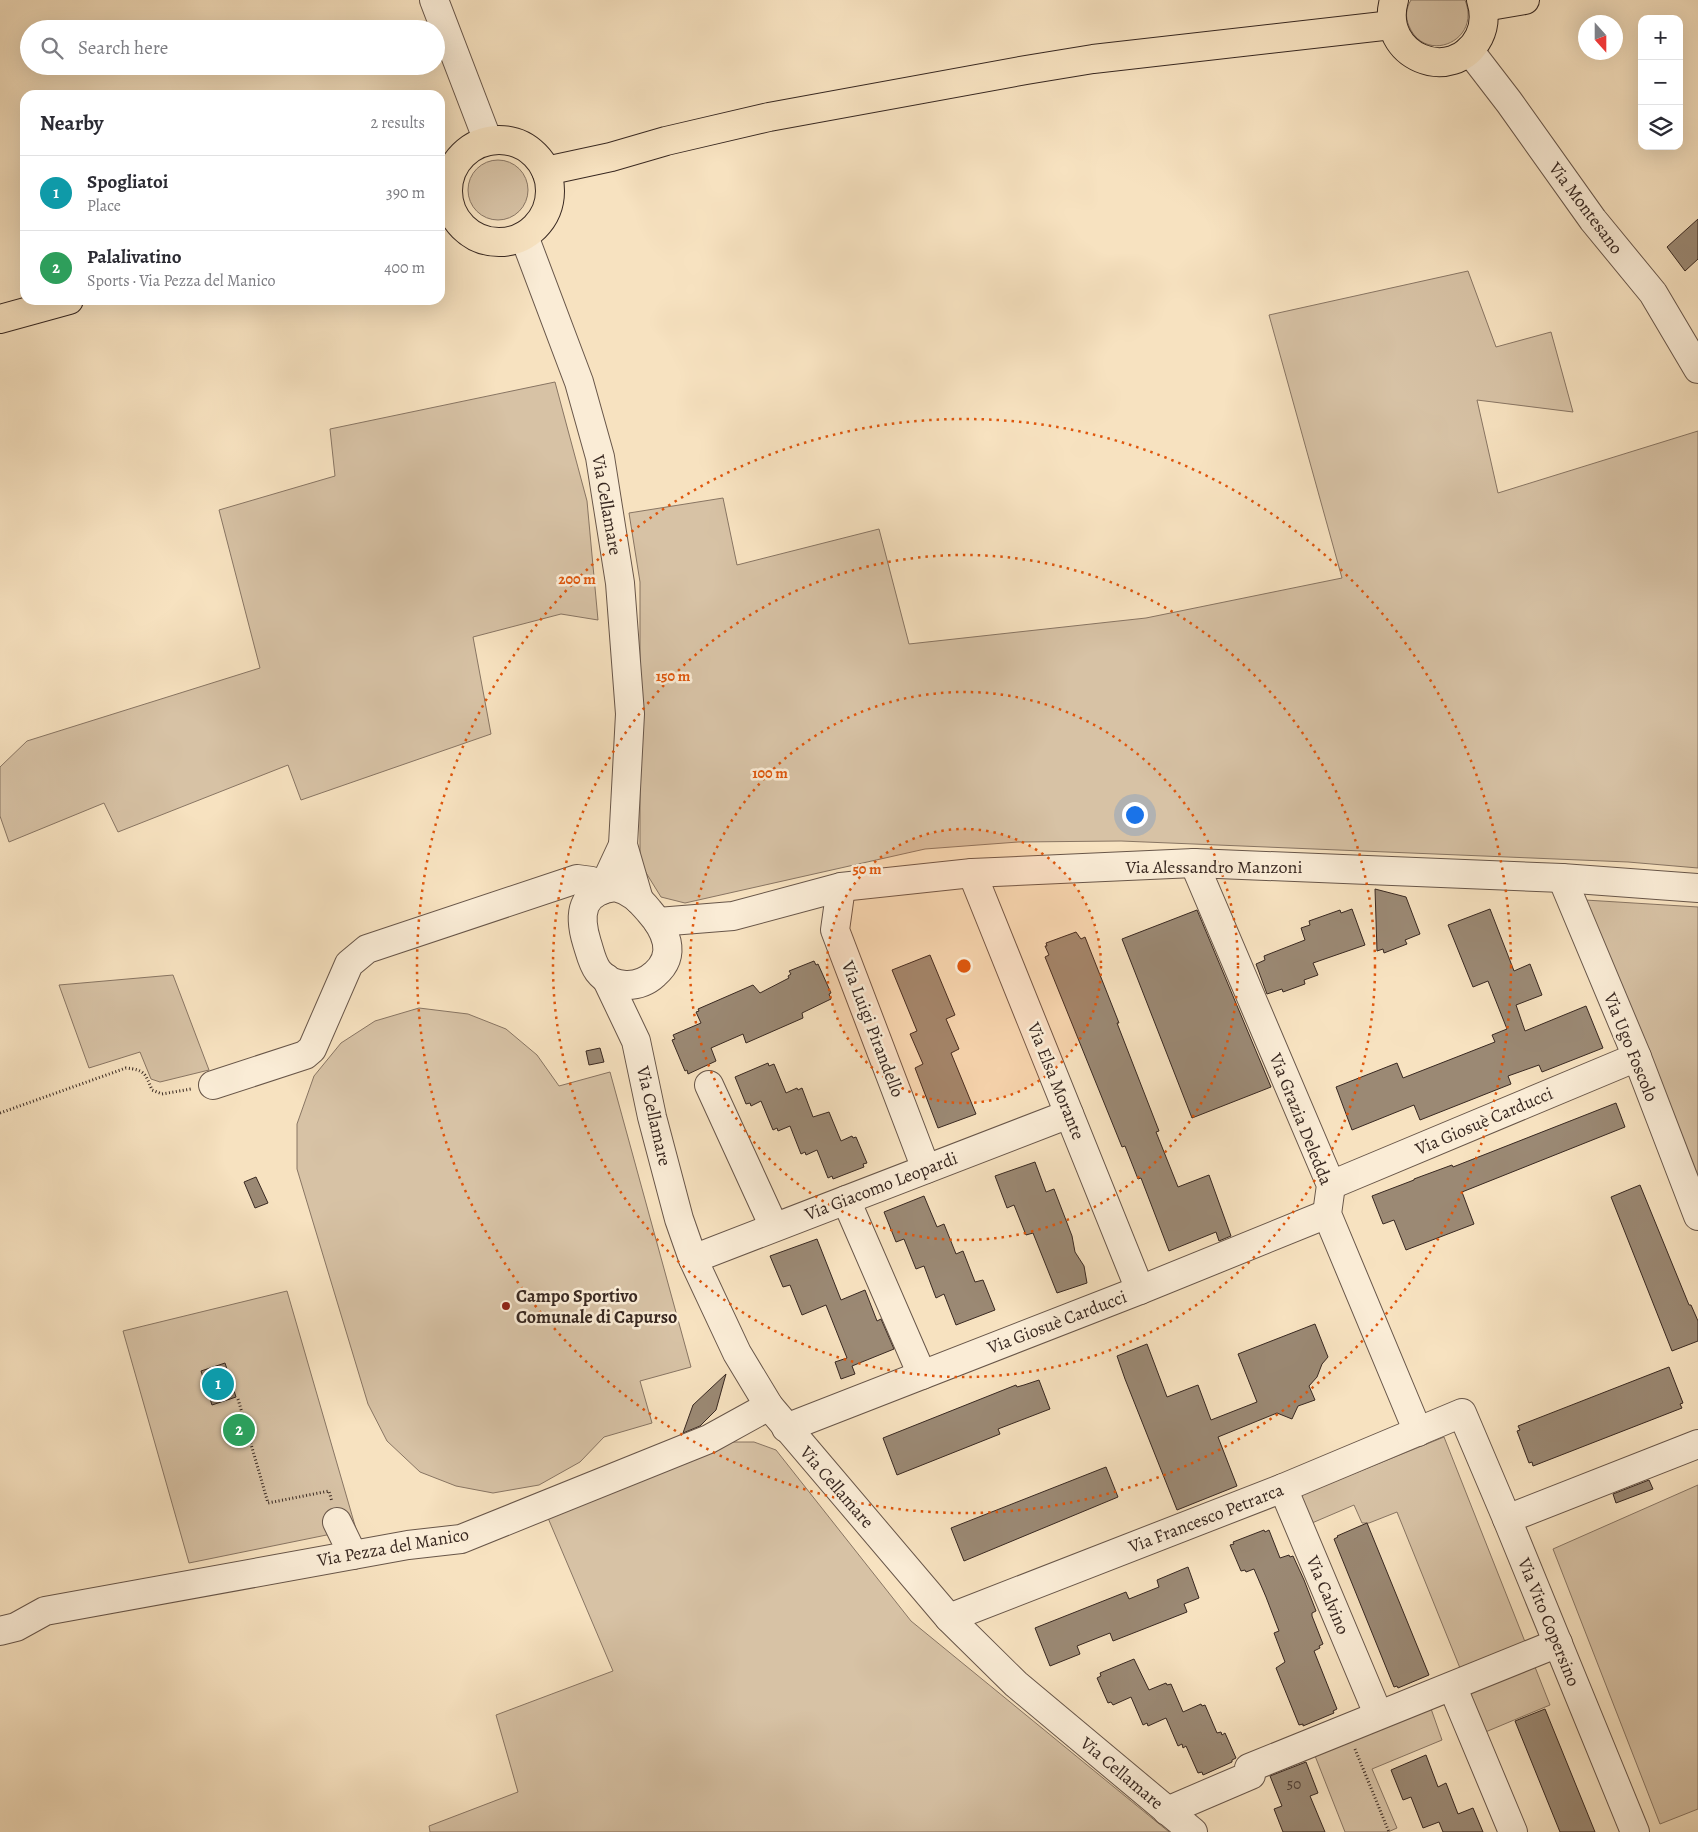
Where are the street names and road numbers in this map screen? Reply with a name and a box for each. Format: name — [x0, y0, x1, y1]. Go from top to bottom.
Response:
street label: Via Montesano — [1543, 156, 1629, 259]
street label: Via Cellamare — [586, 452, 628, 557]
street label: Via Alessandro Manzoni — [1124, 855, 1303, 879]
street label: Via Luigi Pirandello — [836, 956, 910, 1101]
street label: Via Ugo Foscolo — [1598, 988, 1664, 1105]
street label: Via Elsa Morante — [1021, 1018, 1090, 1143]
street label: Via Grazia Deledda — [1263, 1049, 1339, 1189]
street label: Via Cellamare — [631, 1063, 677, 1168]
street label: Via Giosuè Carducci — [1411, 1081, 1557, 1161]
street label: Via Giacomo Leopardi — [800, 1146, 961, 1227]
street label: Via Giosuè Carducci — [983, 1284, 1130, 1360]
street label: Via Cellamare — [794, 1440, 879, 1533]
street label: Via Francesco Petrarca — [1124, 1477, 1288, 1559]
street label: Via Pezza del Manico — [314, 1522, 471, 1572]
street label: Via Calvino — [1300, 1551, 1355, 1638]
street label: Via Vito Copersino — [1512, 1553, 1586, 1690]
street label: Via Cellamare — [1075, 1731, 1169, 1815]

